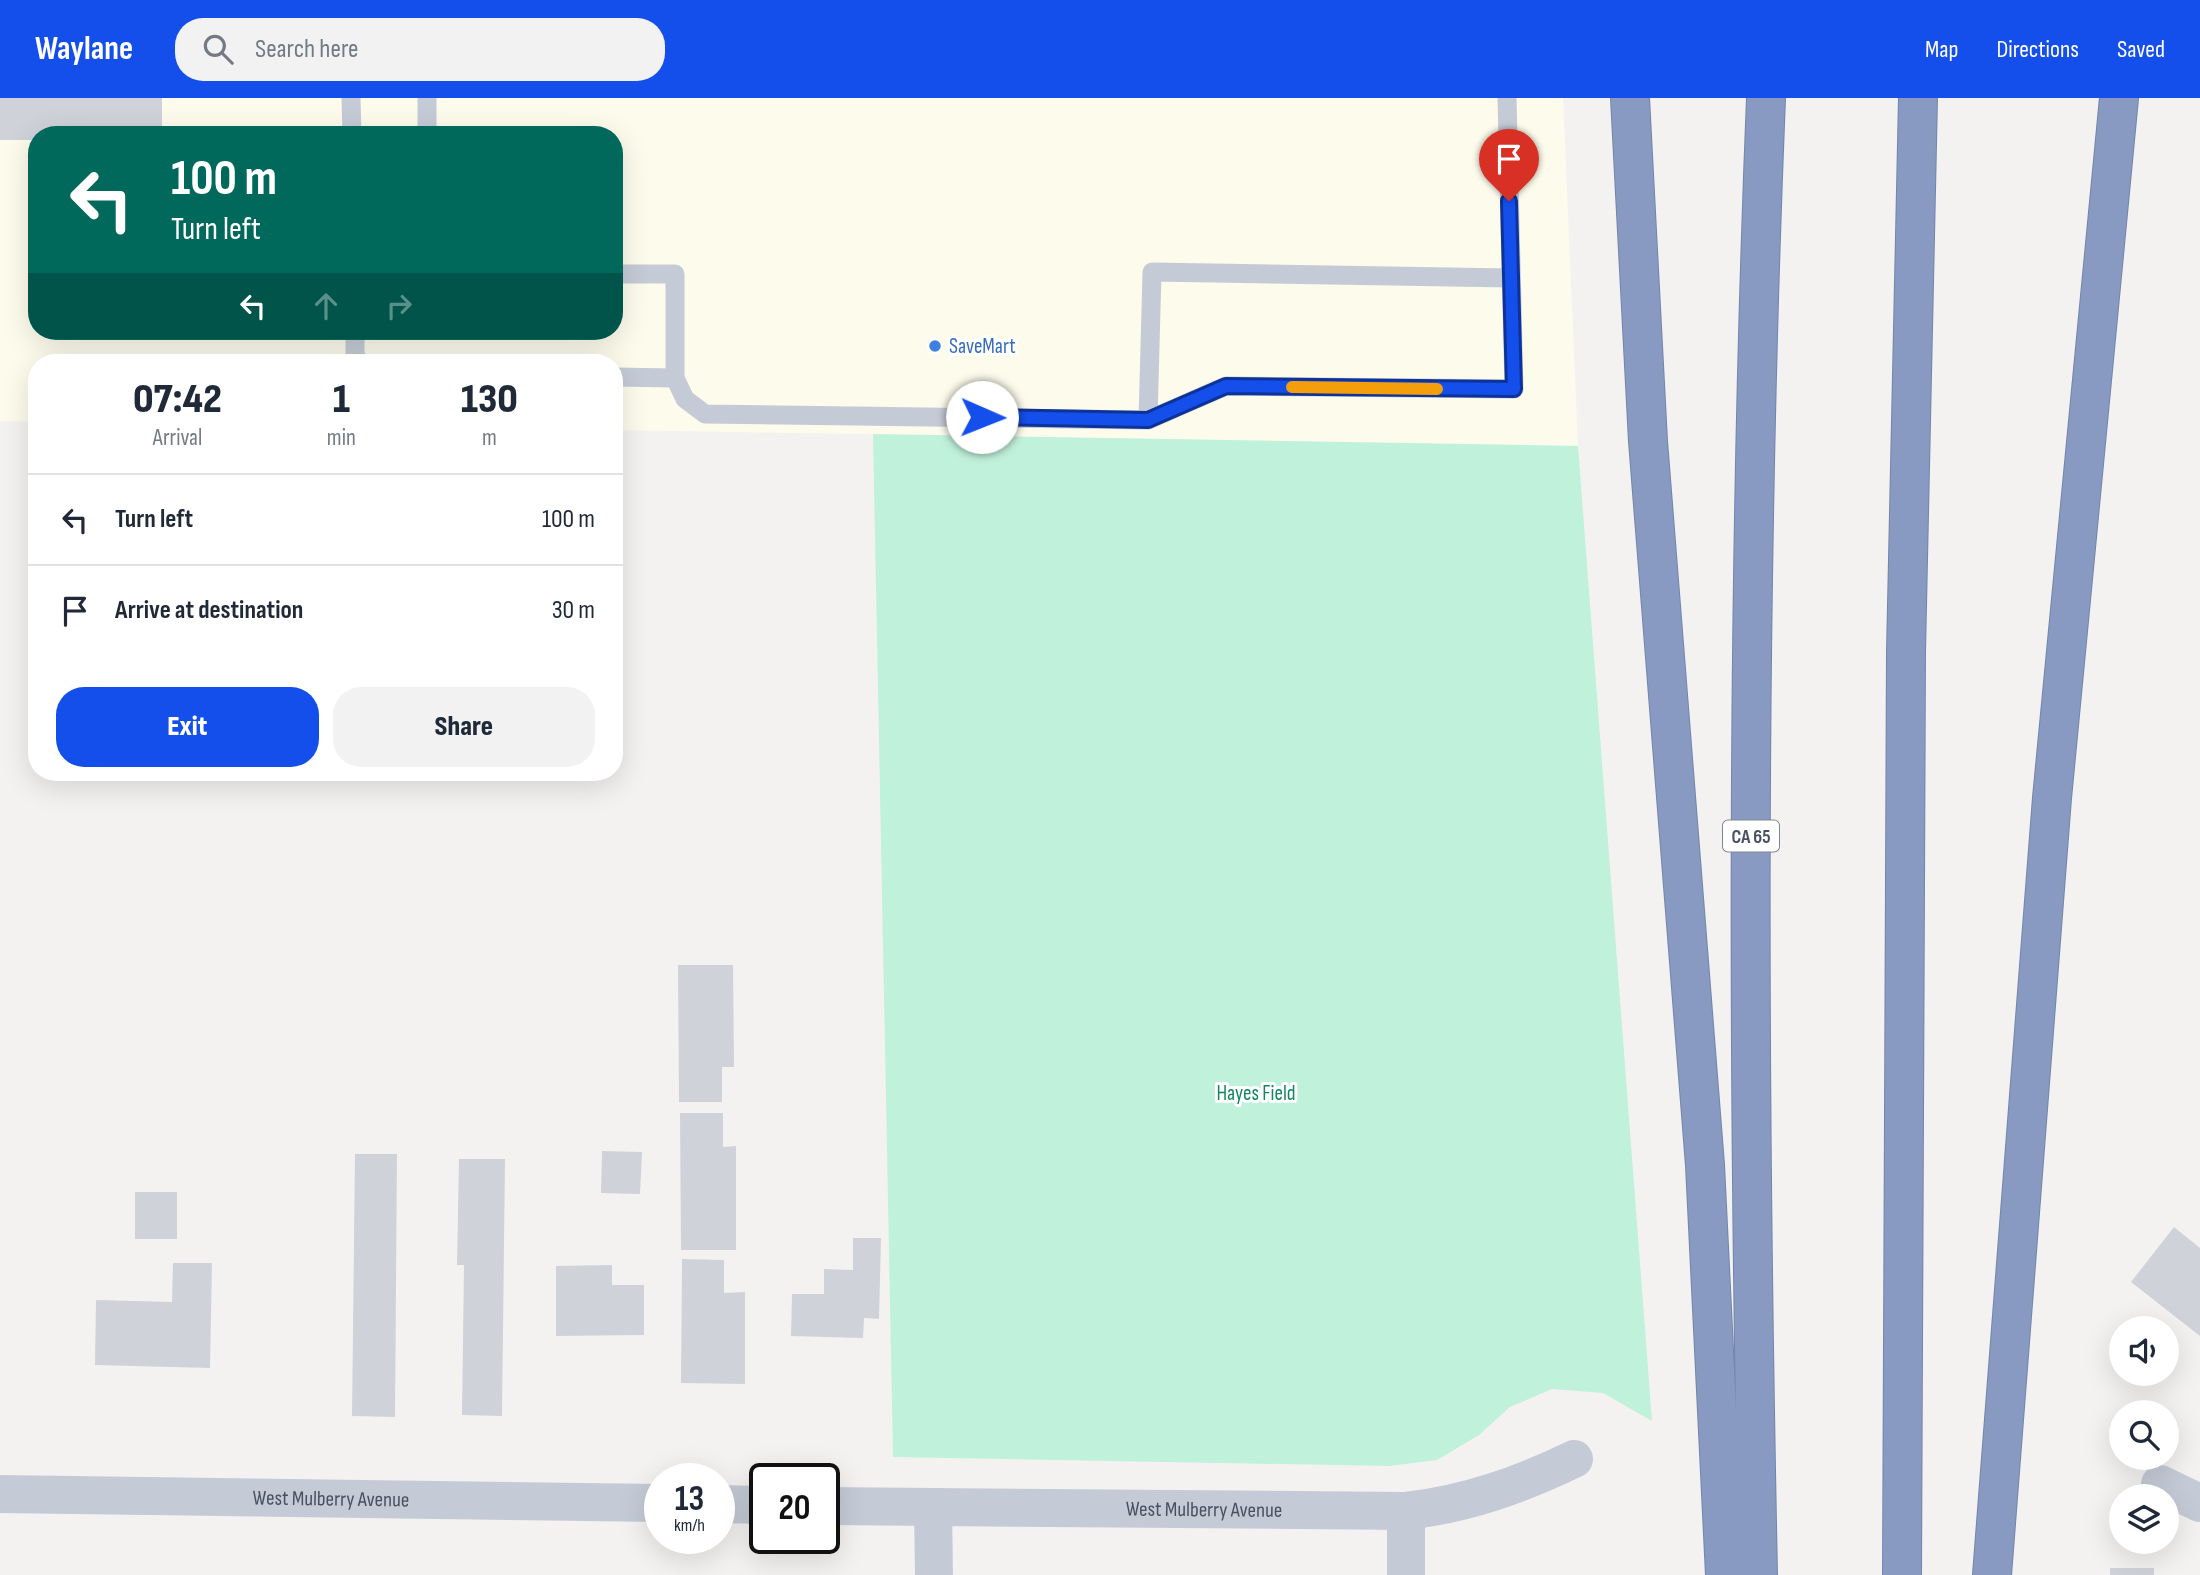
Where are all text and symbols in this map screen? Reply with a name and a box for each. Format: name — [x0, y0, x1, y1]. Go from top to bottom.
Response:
search box — [175, 18, 665, 81]
text: Waylane — [35, 29, 133, 69]
icon: search — [199, 30, 237, 68]
text: Search here — [255, 34, 358, 65]
text: Map — [1925, 35, 1958, 64]
text: Directions — [1996, 35, 2079, 64]
text: Saved — [2117, 35, 2165, 64]
pin — [1479, 129, 1539, 201]
icon: arrive — [1490, 140, 1528, 178]
text: 100 m — [171, 150, 277, 209]
icon: left — [56, 154, 147, 245]
text: Turn left — [171, 210, 261, 249]
icon: left — [234, 287, 272, 325]
icon: ahead — [307, 287, 345, 325]
icon: right — [380, 287, 418, 325]
place label: SaveMart — [949, 334, 1016, 359]
marker: SaveMart — [927, 338, 943, 354]
text: 07:42 — [133, 374, 222, 425]
text: 1 — [333, 374, 350, 425]
text: 130 — [461, 374, 518, 425]
position arrow — [945, 380, 1019, 454]
text: Arrival — [153, 424, 202, 452]
text: min — [327, 424, 356, 452]
text: m — [482, 424, 497, 452]
icon: left — [56, 501, 94, 539]
text: Turn left — [115, 504, 193, 535]
text: 100 m — [542, 504, 595, 535]
icon: arrive — [56, 592, 94, 630]
text: Arrive at destination — [115, 595, 303, 626]
text: 30 m — [552, 595, 595, 626]
button: Exit — [56, 687, 319, 767]
button: Share — [333, 687, 595, 767]
road number: CA 65 — [1723, 820, 1779, 852]
park label: Hayes Field — [1216, 1081, 1296, 1106]
map controls — [2109, 1316, 2179, 1554]
button: sound — [2109, 1316, 2179, 1386]
button: search — [2109, 1400, 2179, 1470]
speed limit sign: 20 — [749, 1463, 840, 1554]
text: 13 — [675, 1478, 704, 1521]
button: layers — [2109, 1484, 2179, 1554]
street label: West Mulberry Avenue — [253, 1485, 409, 1513]
street label: West Mulberry Avenue — [1126, 1497, 1282, 1523]
text: km/h — [674, 1515, 705, 1536]

